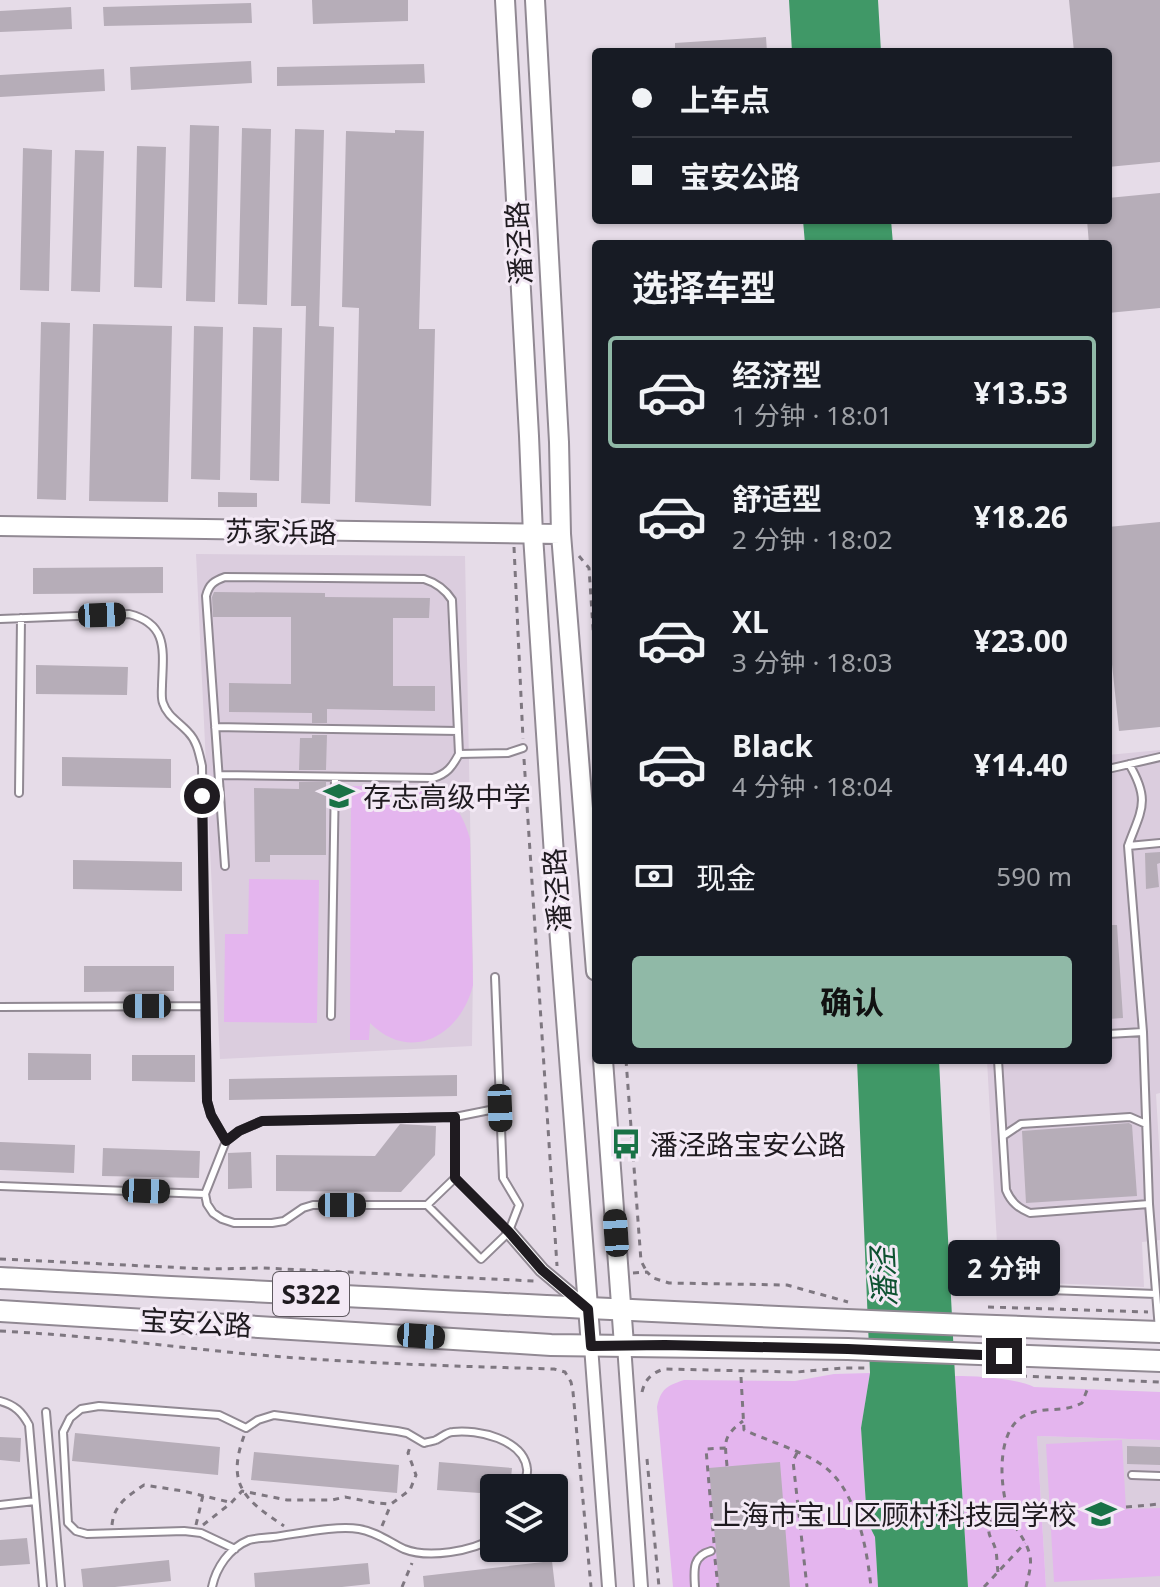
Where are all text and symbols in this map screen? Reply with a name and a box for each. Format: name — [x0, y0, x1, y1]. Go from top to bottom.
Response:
text: 上车点 — [680, 79, 770, 120]
text: 宝安公路 — [680, 156, 800, 197]
street label: 潘泾路 — [497, 200, 539, 286]
text: 选择车型 — [632, 263, 776, 312]
text: 经济型 — [732, 354, 822, 395]
icon: car — [636, 356, 708, 428]
text: ¥13.53 — [974, 372, 1068, 413]
text: 1 分钟 · 18:01 — [732, 397, 893, 433]
text: 舒适型 — [732, 478, 822, 519]
icon: car — [636, 480, 708, 552]
text: ¥18.26 — [974, 496, 1068, 537]
street label: 苏家浜路 — [225, 511, 337, 551]
text: 2 分钟 · 18:02 — [732, 521, 893, 557]
text: XL — [732, 601, 769, 642]
car — [78, 602, 126, 628]
icon: car — [636, 604, 708, 676]
text: ¥23.00 — [974, 620, 1068, 661]
text: 3 分钟 · 18:03 — [732, 644, 893, 680]
text: Black — [732, 725, 813, 766]
icon: car — [636, 728, 708, 800]
text: ¥14.40 — [974, 744, 1068, 785]
text: 4 分钟 · 18:04 — [732, 768, 893, 804]
place label: 存志高级中学 — [363, 777, 531, 815]
route start — [184, 778, 220, 814]
school or university icon: 存志高级中学 — [322, 779, 356, 813]
street label: 潘泾路 — [534, 847, 578, 933]
icon: cash — [632, 854, 676, 898]
text: 现金 — [696, 857, 756, 898]
text: 590 m — [996, 858, 1072, 894]
button: 确认 — [632, 956, 1072, 1048]
car — [123, 994, 171, 1018]
car — [487, 1084, 513, 1132]
place label: 潘泾路宝安公路 — [650, 1125, 846, 1163]
bus stop icon: 潘泾路宝安公路 — [609, 1127, 643, 1161]
car — [122, 1178, 170, 1204]
car — [318, 1193, 366, 1217]
car — [602, 1208, 630, 1258]
callout: 2 分钟 — [948, 1240, 1060, 1296]
water label: 潘泾 — [861, 1243, 905, 1308]
text: 2 分钟 — [967, 1250, 1041, 1286]
road number: S322 — [273, 1272, 349, 1316]
street label: 宝安公路 — [139, 1300, 253, 1344]
car — [396, 1322, 446, 1350]
route end — [986, 1338, 1022, 1374]
map controls — [480, 1474, 568, 1562]
button: layers — [480, 1474, 568, 1562]
place label: 上海市宝山区顾村科技园学校 — [713, 1495, 1077, 1533]
school or university icon: 上海市宝山区顾村科技园学校 — [1084, 1497, 1118, 1531]

